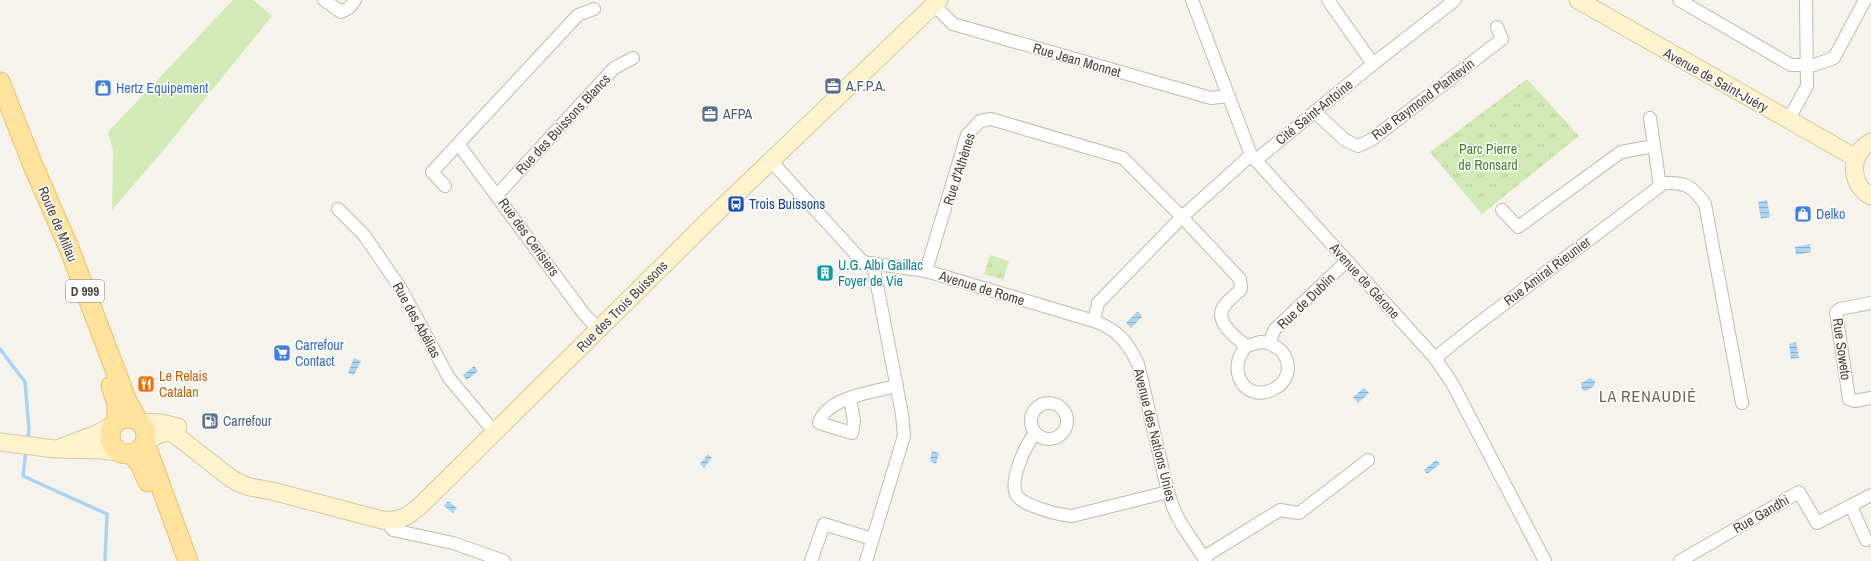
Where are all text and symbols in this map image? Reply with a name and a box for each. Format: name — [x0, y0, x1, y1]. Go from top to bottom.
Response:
street label: Rue Jean Monnet — [1031, 39, 1123, 81]
street label: Avenue de Saint-Juéry — [1660, 43, 1772, 116]
street label: Rue Raymond Plantevin — [1368, 54, 1478, 144]
street label: Rue des Buissons Blancs — [512, 70, 614, 178]
street label: Cité Saint-Antoine — [1272, 75, 1356, 149]
office icon: A.F.P.A. — [823, 76, 843, 96]
place label: A.F.P.A. — [845, 77, 886, 95]
shop icon: Hertz Equipement — [93, 78, 113, 98]
place label: Hertz Equipement — [116, 79, 209, 97]
office icon: AFPA — [700, 104, 720, 124]
place label: AFPA — [722, 105, 752, 123]
street label: Rue d'Athènes — [939, 130, 979, 207]
park label: Parc Pierre de Ronsard — [1458, 140, 1518, 174]
street label: Route de Millau — [34, 183, 82, 265]
street label: Rue des Cerisiers — [495, 194, 564, 280]
bus stop icon: Trois Buissons — [726, 194, 746, 214]
place label: Trois Buissons — [749, 195, 825, 213]
shop icon: Delko — [1793, 204, 1813, 224]
place label: Delko — [1816, 205, 1845, 223]
street label: Rue Amiral Rieunier — [1500, 232, 1594, 309]
street label: Avenue de Gérone — [1325, 238, 1404, 323]
street label: Rue des Trois Buissons — [573, 256, 672, 355]
place label: U.G. Albi Gaillac Foyer de Vie — [838, 256, 923, 290]
building icon: U.G. Albi Gaillac Foyer de Vie — [815, 263, 835, 283]
street label: Avenue de Rome — [936, 266, 1027, 310]
street label: Rue de Dublin — [1273, 269, 1339, 333]
street label: Rue des Abélias — [389, 279, 445, 361]
road number: D 999 — [66, 280, 104, 302]
street label: Rue Soweto — [1829, 317, 1855, 381]
place label: Carrefour Contact — [295, 336, 344, 370]
supermarket icon: Carrefour Contact — [272, 343, 292, 363]
street label: Avenue des Nations Unies — [1130, 366, 1180, 504]
place label: Le Relais Catalan — [159, 367, 208, 401]
restaurant icon: Le Relais Catalan — [136, 374, 156, 394]
district label: LA RENAUDIÉ — [1599, 385, 1697, 407]
fuel station icon: Carrefour — [200, 411, 220, 431]
place label: Carrefour — [223, 412, 272, 430]
street label: Rue Gandhi — [1730, 491, 1792, 537]

